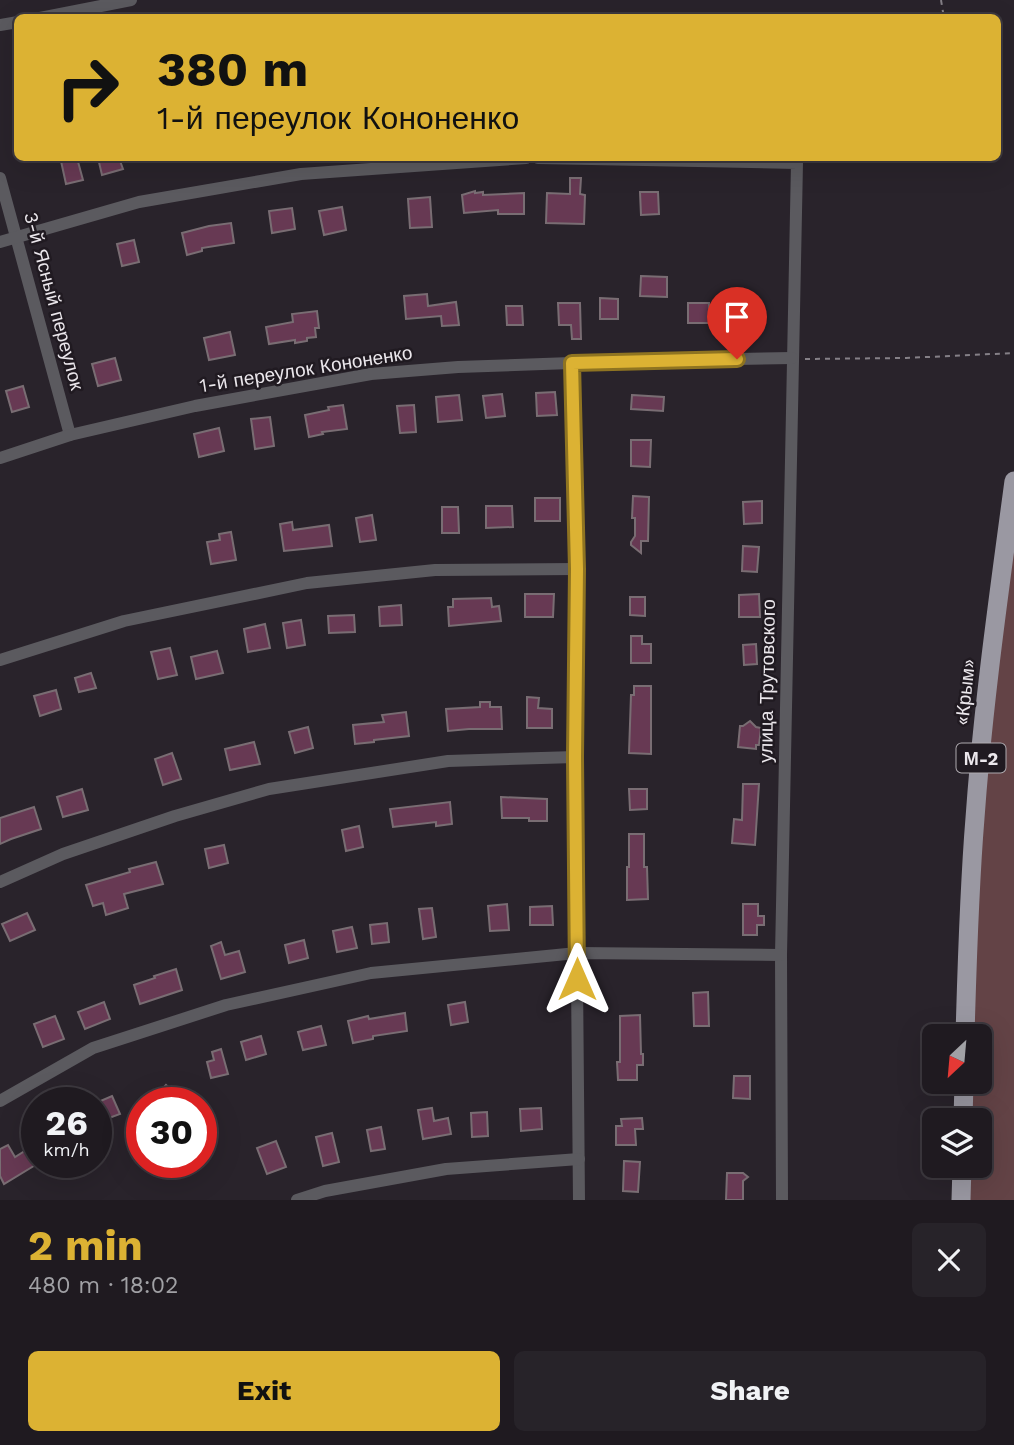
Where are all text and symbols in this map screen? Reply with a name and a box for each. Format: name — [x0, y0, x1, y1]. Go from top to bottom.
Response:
text: 380 m — [157, 40, 308, 98]
icon: right — [42, 42, 133, 133]
text: 1-й переулок Кононенко — [157, 99, 519, 137]
street label: 3-й Ясный переулок — [19, 209, 89, 393]
pin — [707, 287, 767, 359]
icon: arrive — [718, 298, 756, 336]
street label: 1-й переулок Кононенко — [198, 341, 414, 397]
street label: улица Трутовского — [754, 599, 780, 763]
street label: «Крым» — [950, 657, 980, 727]
road number: М-2 — [956, 744, 1006, 772]
position arrow — [540, 942, 614, 1016]
north arrow — [922, 1024, 992, 1094]
map controls — [922, 1024, 992, 1178]
speed limit sign: 30 — [126, 1087, 217, 1178]
text: 26 — [45, 1102, 88, 1144]
button: layers — [922, 1108, 992, 1178]
text: km/h — [43, 1139, 90, 1160]
text: 2 min — [28, 1221, 143, 1270]
button: close — [912, 1223, 986, 1297]
text: 480 m · 18:02 — [28, 1272, 178, 1299]
button: Exit — [28, 1351, 500, 1431]
button: Share — [514, 1351, 986, 1431]

